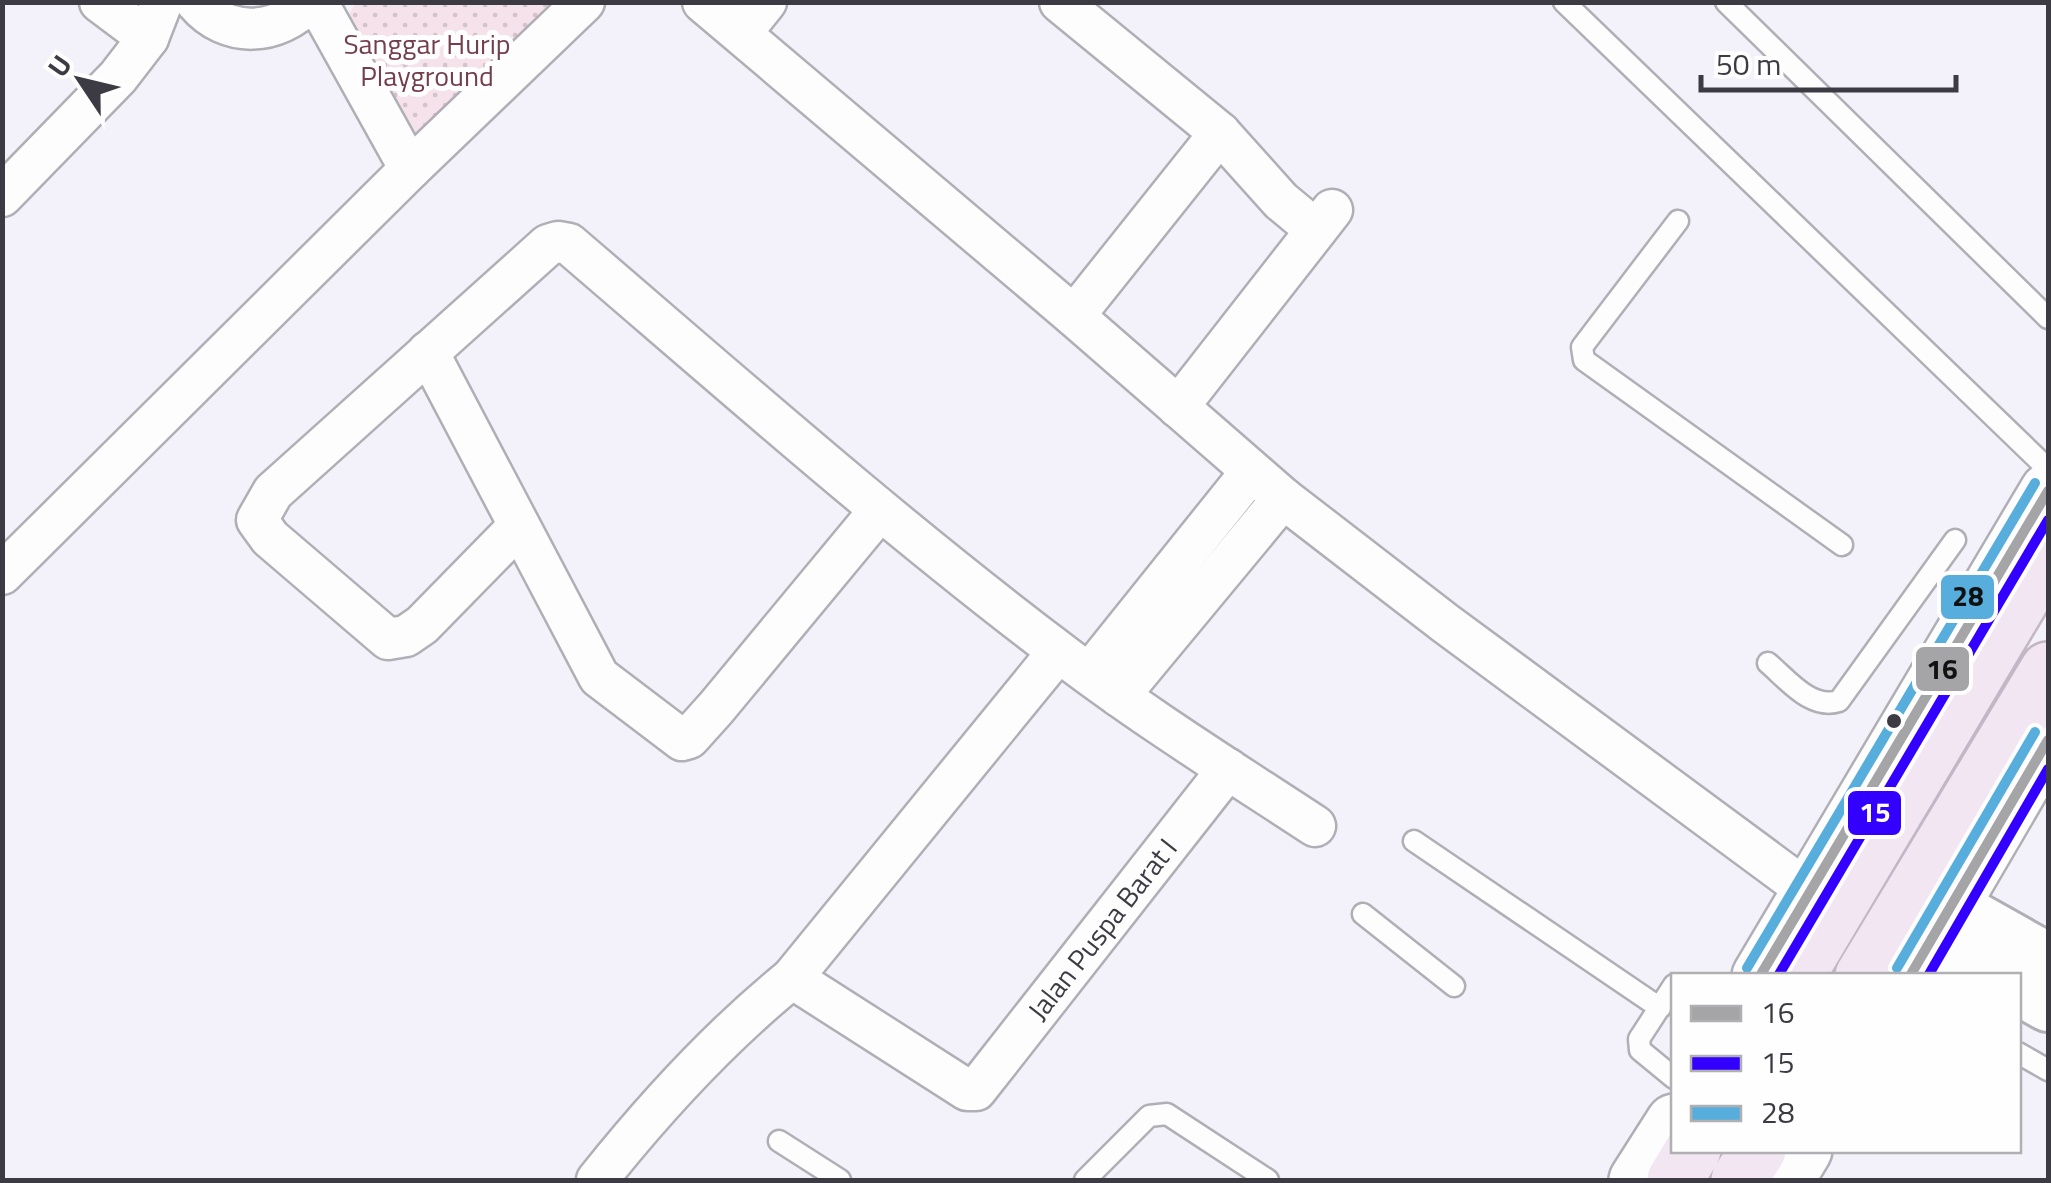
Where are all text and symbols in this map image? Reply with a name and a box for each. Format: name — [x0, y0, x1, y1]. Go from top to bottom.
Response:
park label: Sanggar Hurip Playground — [343, 22, 511, 97]
north arrow — [30, 30, 130, 130]
scale bar — [1701, 30, 1956, 92]
text: 50 m — [1716, 41, 1781, 87]
text: U — [36, 46, 82, 85]
line badge: 28 — [1939, 573, 1996, 621]
text: 28 — [1952, 574, 1984, 617]
line badge: 16 — [1914, 645, 1971, 693]
text: 16 — [1926, 647, 1958, 690]
unlabelled marker — [1884, 711, 1904, 731]
line badge: 15 — [1846, 789, 1903, 837]
text: 15 — [1859, 790, 1891, 833]
street label: Jalan Puspa Barat I — [1017, 829, 1187, 1029]
legend — [1671, 973, 2021, 1153]
text: 16 — [1761, 989, 1795, 1035]
text: 15 — [1761, 1039, 1795, 1085]
text: 28 — [1761, 1089, 1795, 1135]

